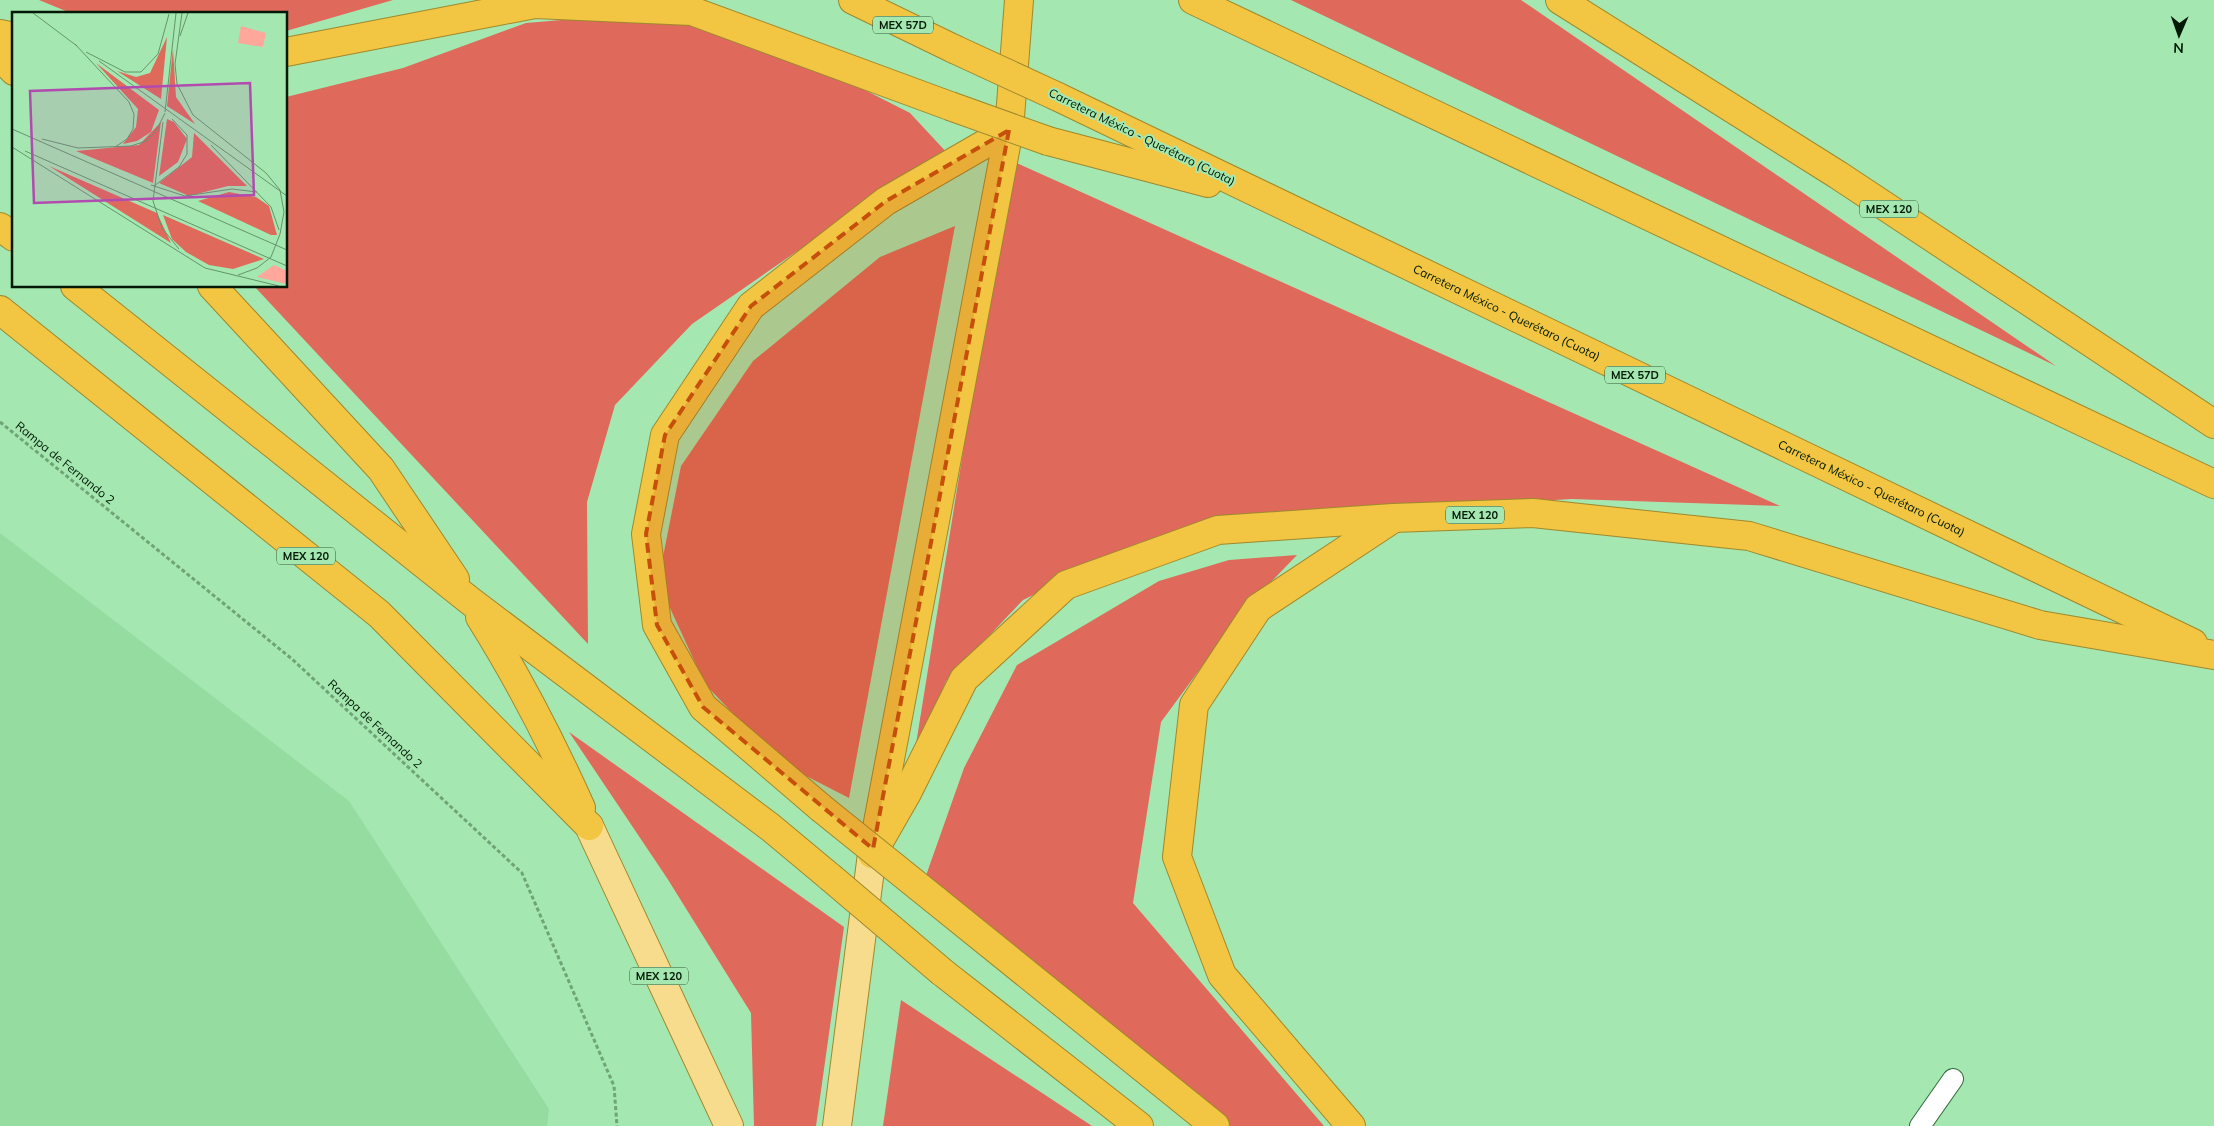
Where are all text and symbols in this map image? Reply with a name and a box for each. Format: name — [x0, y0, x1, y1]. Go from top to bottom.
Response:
north arrow — [2154, 10, 2204, 60]
inset map — [12, 12, 288, 288]
road number: MEX 57D — [873, 16, 933, 34]
text: N — [2173, 39, 2184, 57]
street label: Carretera México - Querétaro (Cuota) — [1046, 85, 1238, 188]
road number: MEX 120 — [1860, 200, 1918, 218]
street label: Carretera México - Querétaro (Cuota) — [1411, 261, 1603, 364]
road number: MEX 57D — [1605, 366, 1665, 384]
street label: Rampa de Fernando 2 — [13, 418, 118, 507]
street label: Carretera México - Querétaro (Cuota) — [1776, 437, 1968, 539]
road number: MEX 120 — [1446, 506, 1504, 524]
road number: MEX 120 — [277, 548, 335, 564]
street label: Rampa de Fernando 2 — [325, 676, 426, 771]
road number: MEX 120 — [630, 968, 688, 984]

